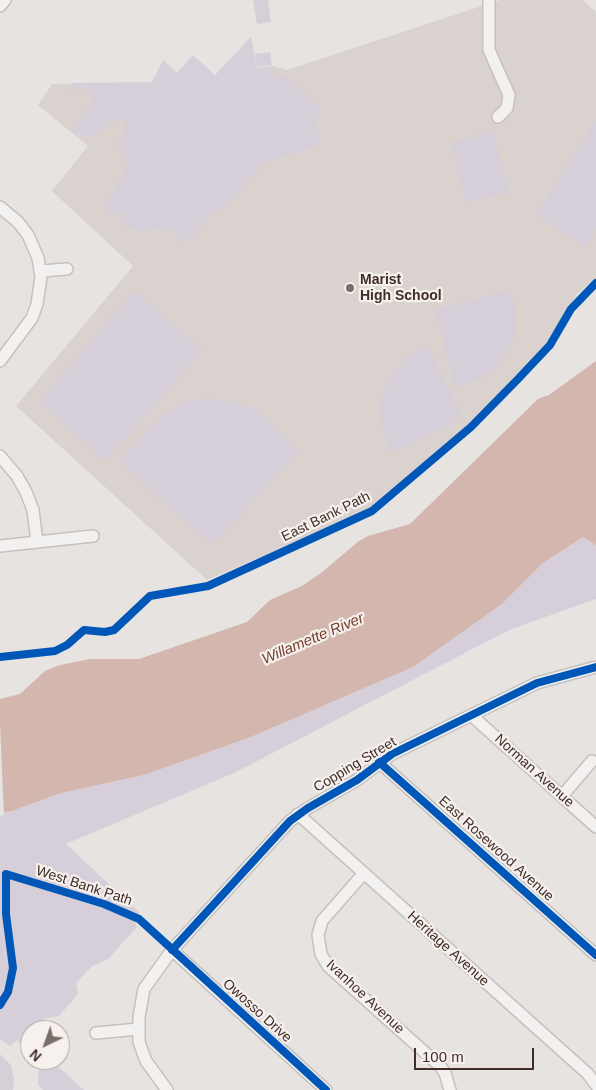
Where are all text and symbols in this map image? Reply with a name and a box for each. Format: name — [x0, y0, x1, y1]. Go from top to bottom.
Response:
place label: Marist High School — [360, 272, 442, 304]
marker: Marist High School — [344, 282, 356, 294]
street label: East Bank Path — [279, 488, 373, 546]
water label: Willamette River — [259, 609, 367, 669]
street label: Norman Avenue — [491, 731, 577, 811]
street label: Copping Street — [311, 734, 399, 796]
street label: East Rosewood Avenue — [435, 793, 557, 905]
street label: West Bank Path — [34, 863, 134, 909]
street label: Heritage Avenue — [404, 908, 492, 990]
street label: Ivanhoe Avenue — [322, 956, 408, 1038]
street label: Owosso Drive — [219, 976, 295, 1046]
north arrow — [20, 1020, 70, 1070]
scale bar — [416, 1038, 536, 1070]
text: N — [27, 1046, 45, 1065]
text: 100 m — [422, 1048, 464, 1065]

